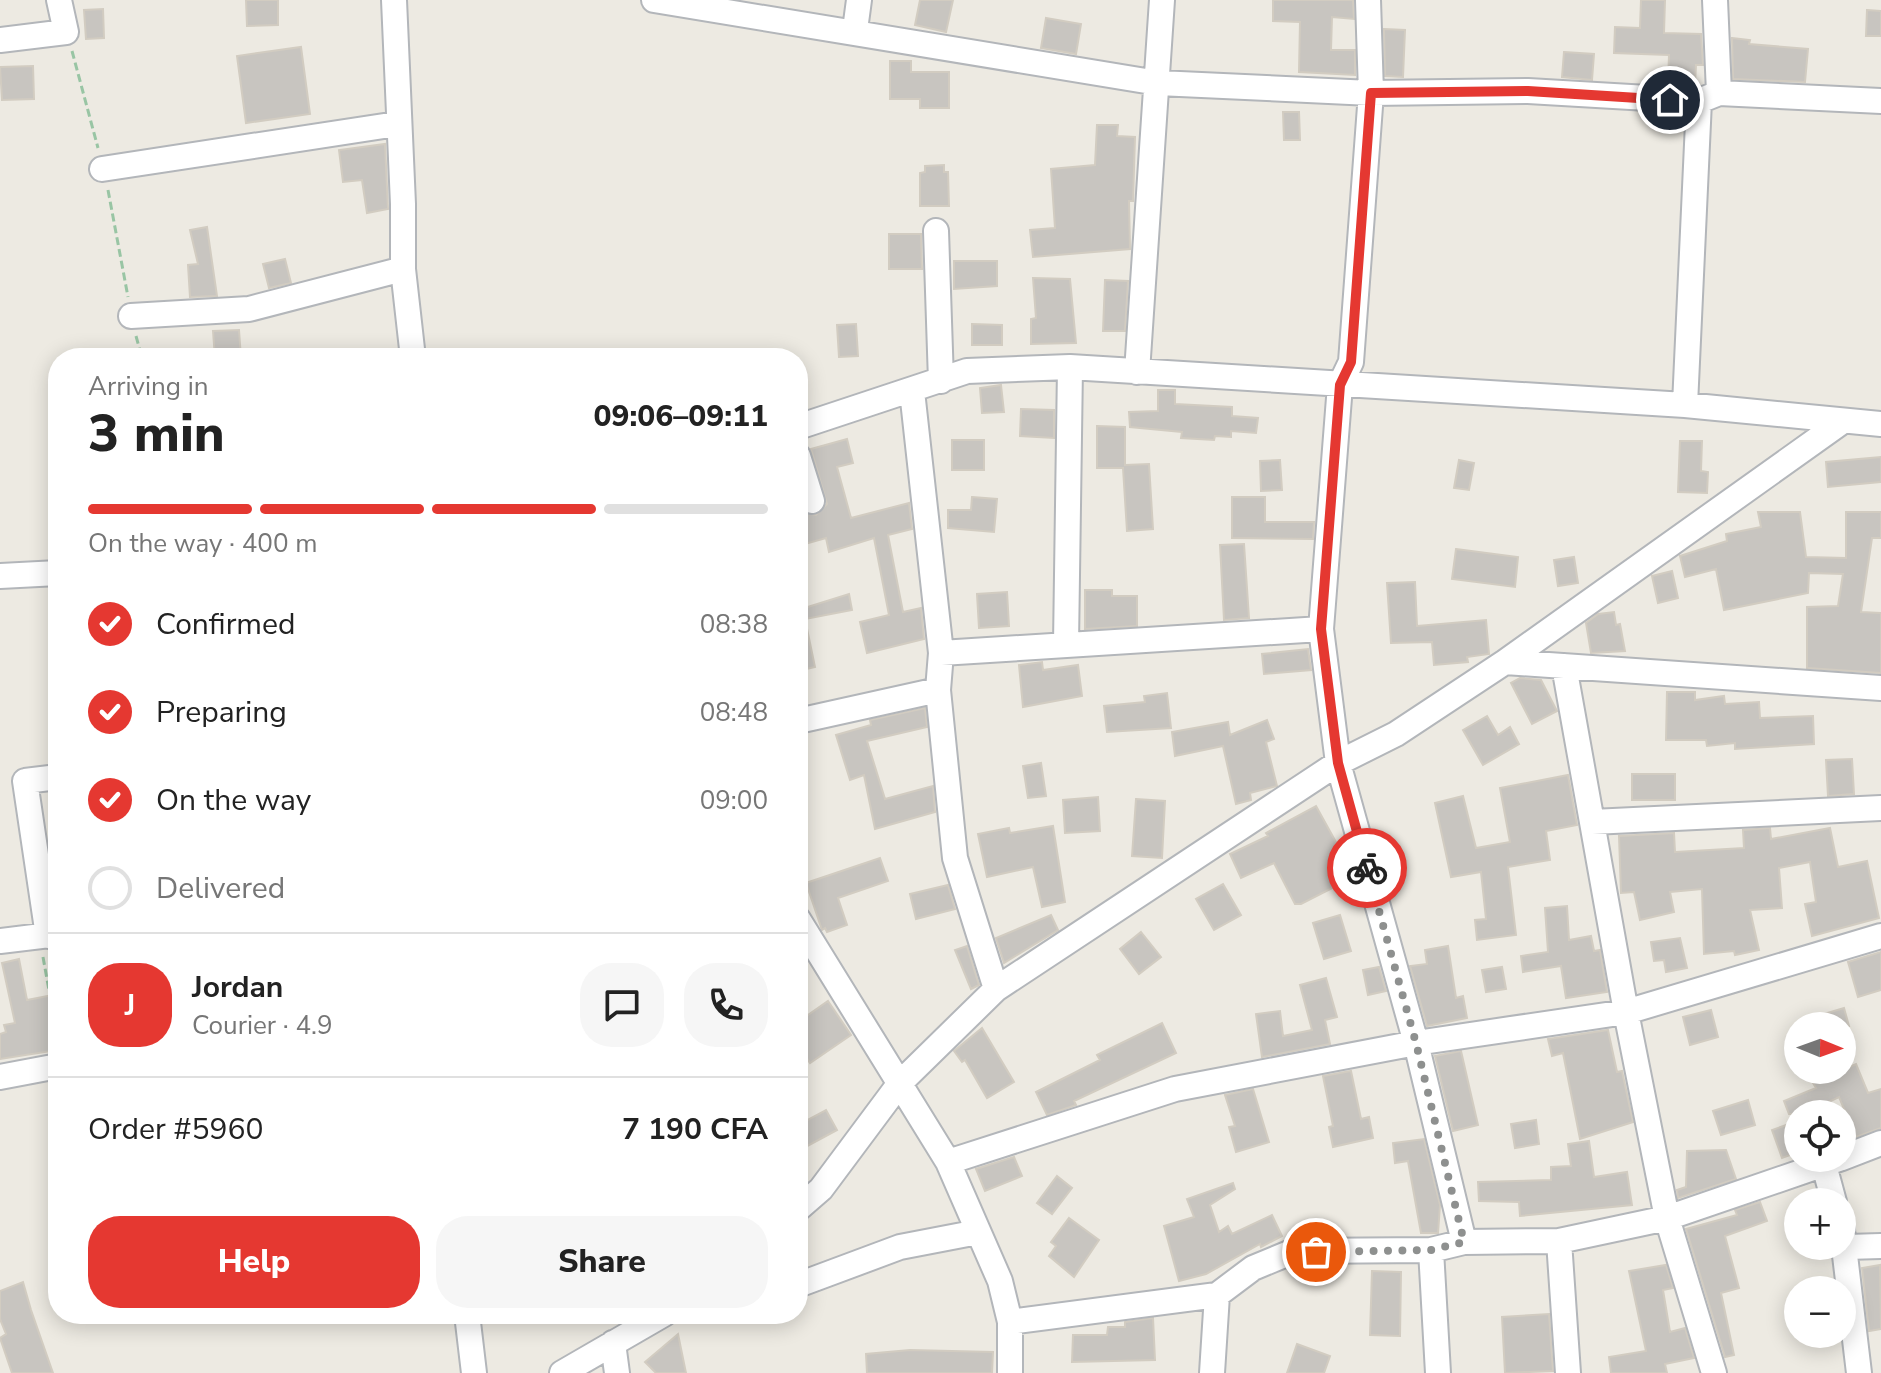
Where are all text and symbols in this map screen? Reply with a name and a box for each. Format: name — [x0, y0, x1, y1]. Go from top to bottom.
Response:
pin — [1636, 66, 1704, 134]
icon: home — [1648, 78, 1692, 122]
text: Arriving in — [88, 369, 209, 404]
text: 09:06–09:11 — [593, 396, 768, 437]
text: 3 min — [88, 398, 225, 469]
text: On the way · 400 m — [88, 526, 317, 561]
icon: check — [88, 602, 132, 646]
text: Confirmed — [156, 604, 296, 645]
text: 08:38 — [700, 607, 768, 642]
icon: check — [88, 690, 132, 734]
text: Preparing — [156, 692, 287, 733]
text: 08:48 — [700, 695, 768, 730]
icon: check — [88, 778, 132, 822]
text: On the way — [156, 780, 311, 821]
text: 09:00 — [700, 783, 768, 818]
courier — [1327, 828, 1407, 908]
icon: bike — [1345, 846, 1389, 890]
text: Delivered — [156, 868, 285, 909]
button: chat — [580, 963, 664, 1047]
button: phone — [684, 963, 768, 1047]
text: Jordan — [192, 967, 283, 1008]
text: J — [125, 985, 135, 1026]
text: Courier · 4.9 — [192, 1008, 333, 1043]
north arrow — [1784, 1012, 1856, 1084]
map controls — [1784, 1012, 1856, 1348]
button: locate — [1784, 1100, 1856, 1172]
text: Order #5960 — [88, 1109, 263, 1150]
text: 7 190 CFA — [622, 1109, 768, 1150]
button: + — [1784, 1188, 1856, 1260]
button: Help — [88, 1216, 420, 1308]
button: Share — [436, 1216, 768, 1308]
pin — [1282, 1218, 1350, 1286]
icon: bag — [1294, 1230, 1338, 1274]
button: − — [1784, 1276, 1856, 1348]

